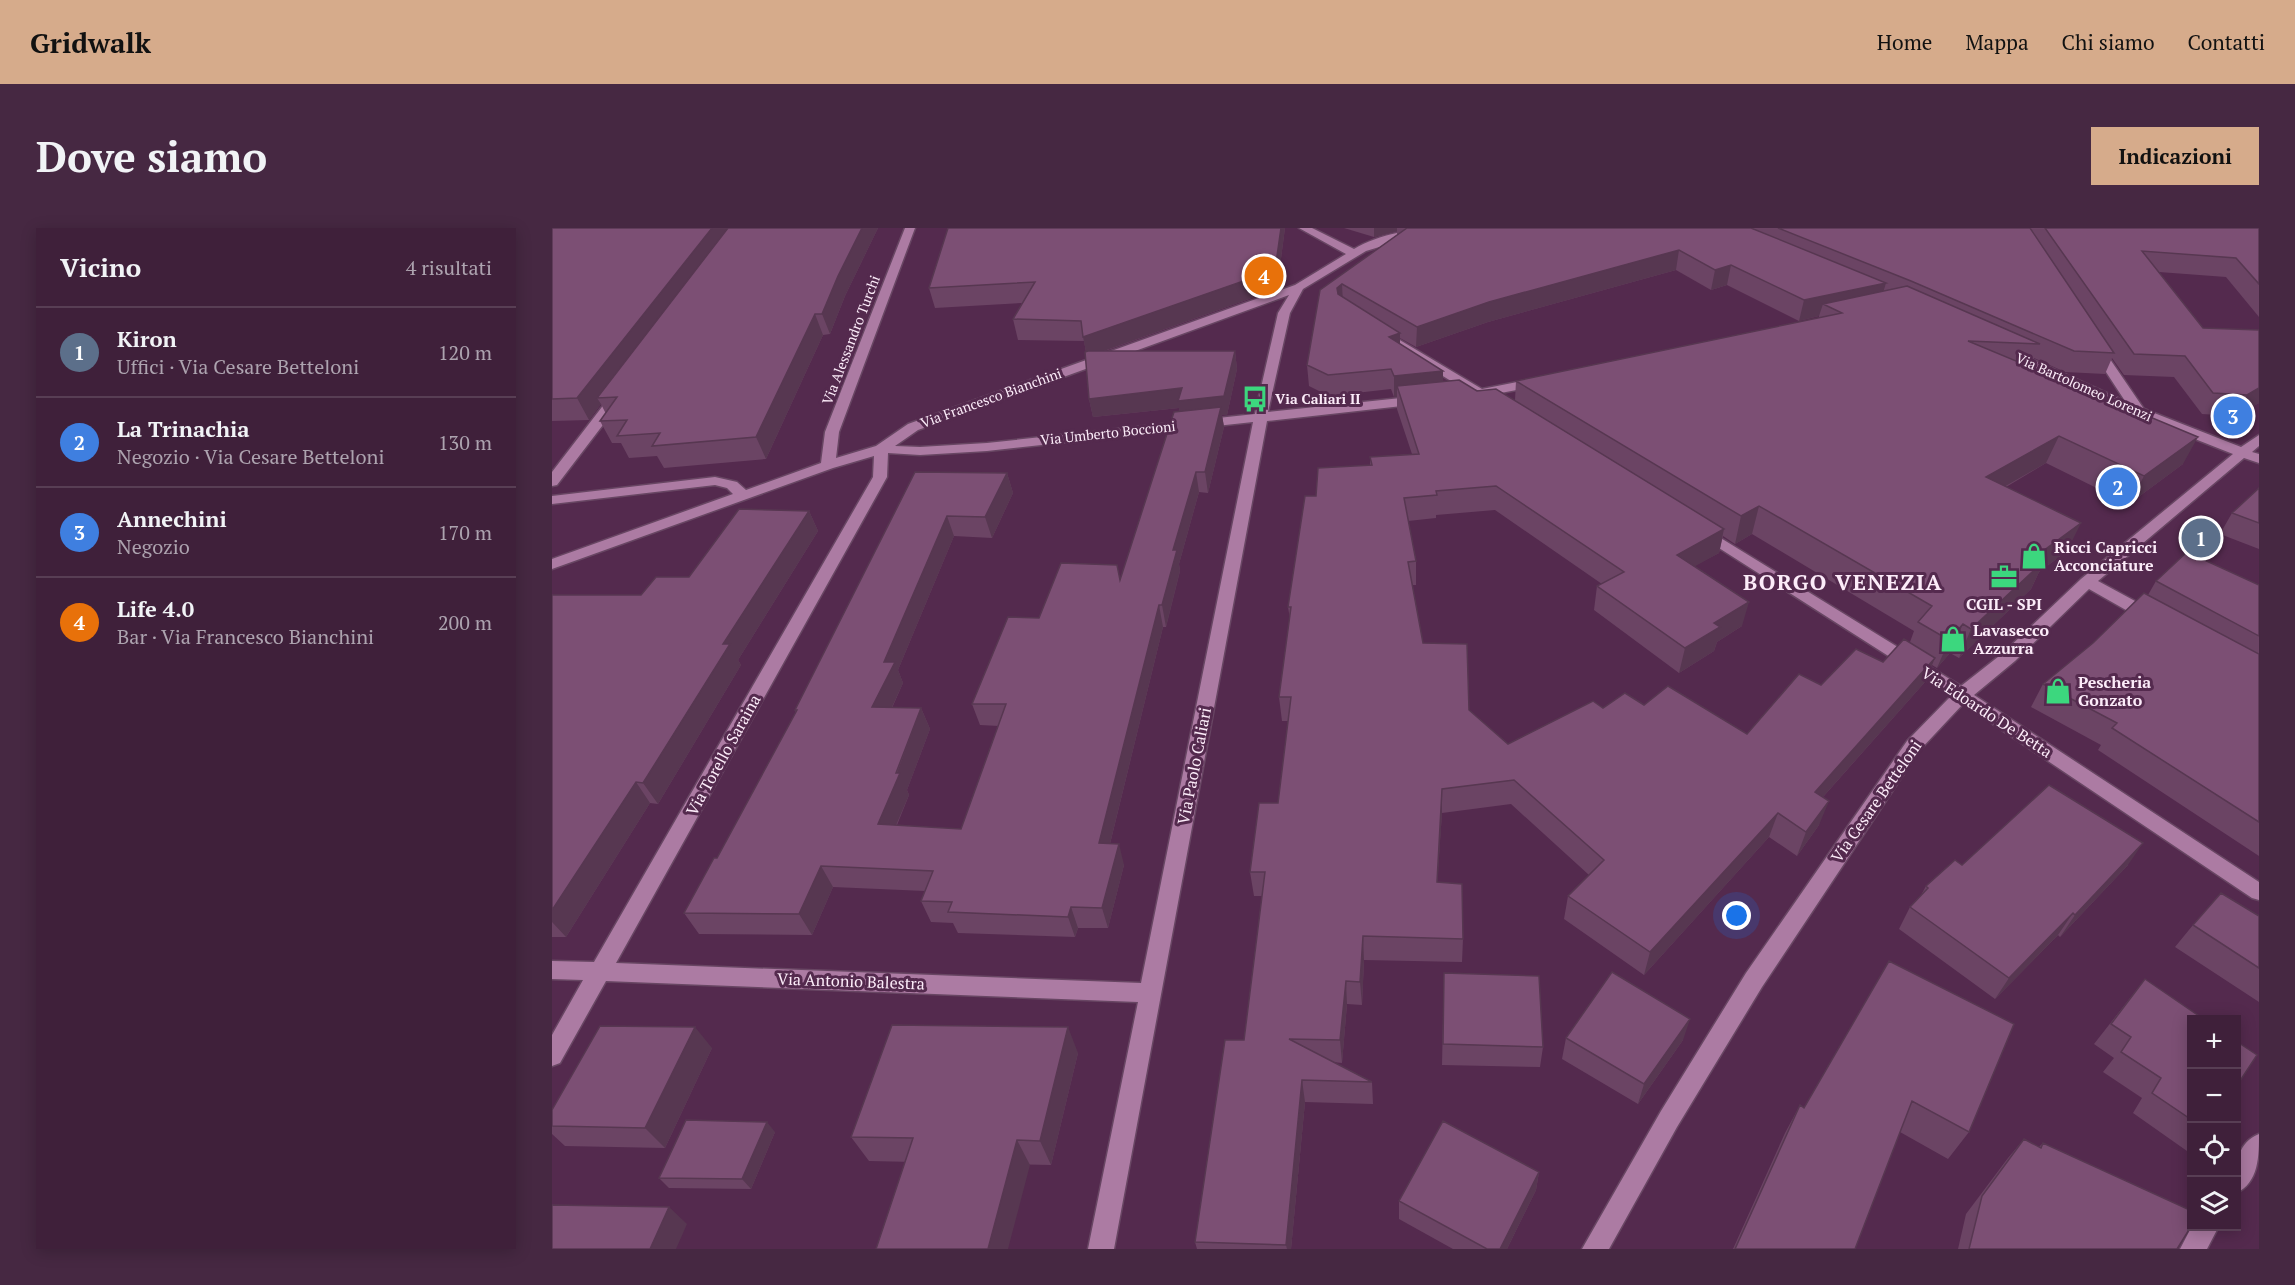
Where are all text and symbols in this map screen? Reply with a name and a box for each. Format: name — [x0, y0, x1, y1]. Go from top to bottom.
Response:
text: Gridwalk — [30, 24, 151, 61]
text: Home — [1877, 28, 1932, 56]
text: Mappa — [1965, 28, 2029, 56]
text: Chi siamo — [2062, 28, 2155, 56]
text: Contatti — [2188, 28, 2265, 56]
button: Indicazioni — [2091, 127, 2259, 185]
text: Dove siamo — [36, 128, 267, 184]
text: Vicino — [60, 250, 141, 284]
text: 4 risultati — [406, 254, 492, 281]
pin: 4 — [1244, 254, 1284, 298]
street label: Via Alessandro Turchi — [817, 272, 884, 407]
text: Kiron — [117, 324, 177, 353]
text: 1 — [74, 339, 85, 366]
text: 120 m — [438, 339, 492, 366]
street label: Via Bartolomeo Lorenzi — [2013, 348, 2156, 425]
text: Uffici · Via Cesare Betteloni — [117, 353, 359, 380]
street label: Via Francesco Bianchini — [918, 363, 1064, 432]
bus stop icon: Via Caliari II — [1240, 384, 1270, 414]
place label: Via Caliari II — [1275, 389, 1360, 408]
pin: 3 — [2214, 394, 2252, 438]
text: La Trinachia — [117, 414, 250, 443]
street label: Via Umberto Boccioni — [1039, 416, 1176, 449]
text: 2 — [74, 429, 85, 456]
text: 130 m — [438, 429, 492, 456]
text: Negozio · Via Cesare Betteloni — [117, 443, 385, 470]
pin: 2 — [2098, 464, 2138, 510]
text: Annechini — [117, 504, 227, 533]
pin: 1 — [2182, 516, 2220, 560]
text: 3 — [74, 519, 85, 546]
text: 170 m — [438, 519, 492, 546]
text: Negozio — [117, 533, 190, 560]
place label: Ricci Capricci Acconciature — [2054, 536, 2157, 576]
shop icon: Ricci Capricci Acconciature — [2019, 541, 2049, 571]
office icon: CGIL - SPI — [1989, 562, 2019, 592]
district label: BORGO VENEZIA — [1743, 567, 1943, 596]
place label: CGIL - SPI — [1966, 593, 2042, 615]
text: Life 4.0 — [117, 594, 194, 623]
text: 4 — [74, 609, 85, 636]
text: 200 m — [438, 609, 492, 636]
place label: Lavasecco Azzurra — [1973, 619, 2050, 659]
text: Bar · Via Francesco Bianchini — [117, 623, 374, 650]
shop icon: Lavasecco Azzurra — [1938, 624, 1968, 654]
street label: Via Edoardo De Betta — [1917, 661, 2057, 763]
place label: Pescheria Gonzato — [2078, 671, 2151, 711]
shop icon: Pescheria Gonzato — [2043, 676, 2073, 706]
street label: Via Torello Saraina — [681, 690, 765, 820]
street label: Via Paolo Caliari — [1172, 705, 1216, 826]
street label: Via Cesare Betteloni — [1826, 735, 1927, 867]
your location — [1722, 901, 1751, 930]
street label: Via Antonio Balestra — [777, 967, 925, 995]
map controls — [2187, 1015, 2241, 1231]
button: + — [2187, 1015, 2241, 1069]
button: − — [2187, 1069, 2241, 1123]
button: locate — [2187, 1123, 2241, 1177]
button: layers — [2187, 1177, 2241, 1231]

